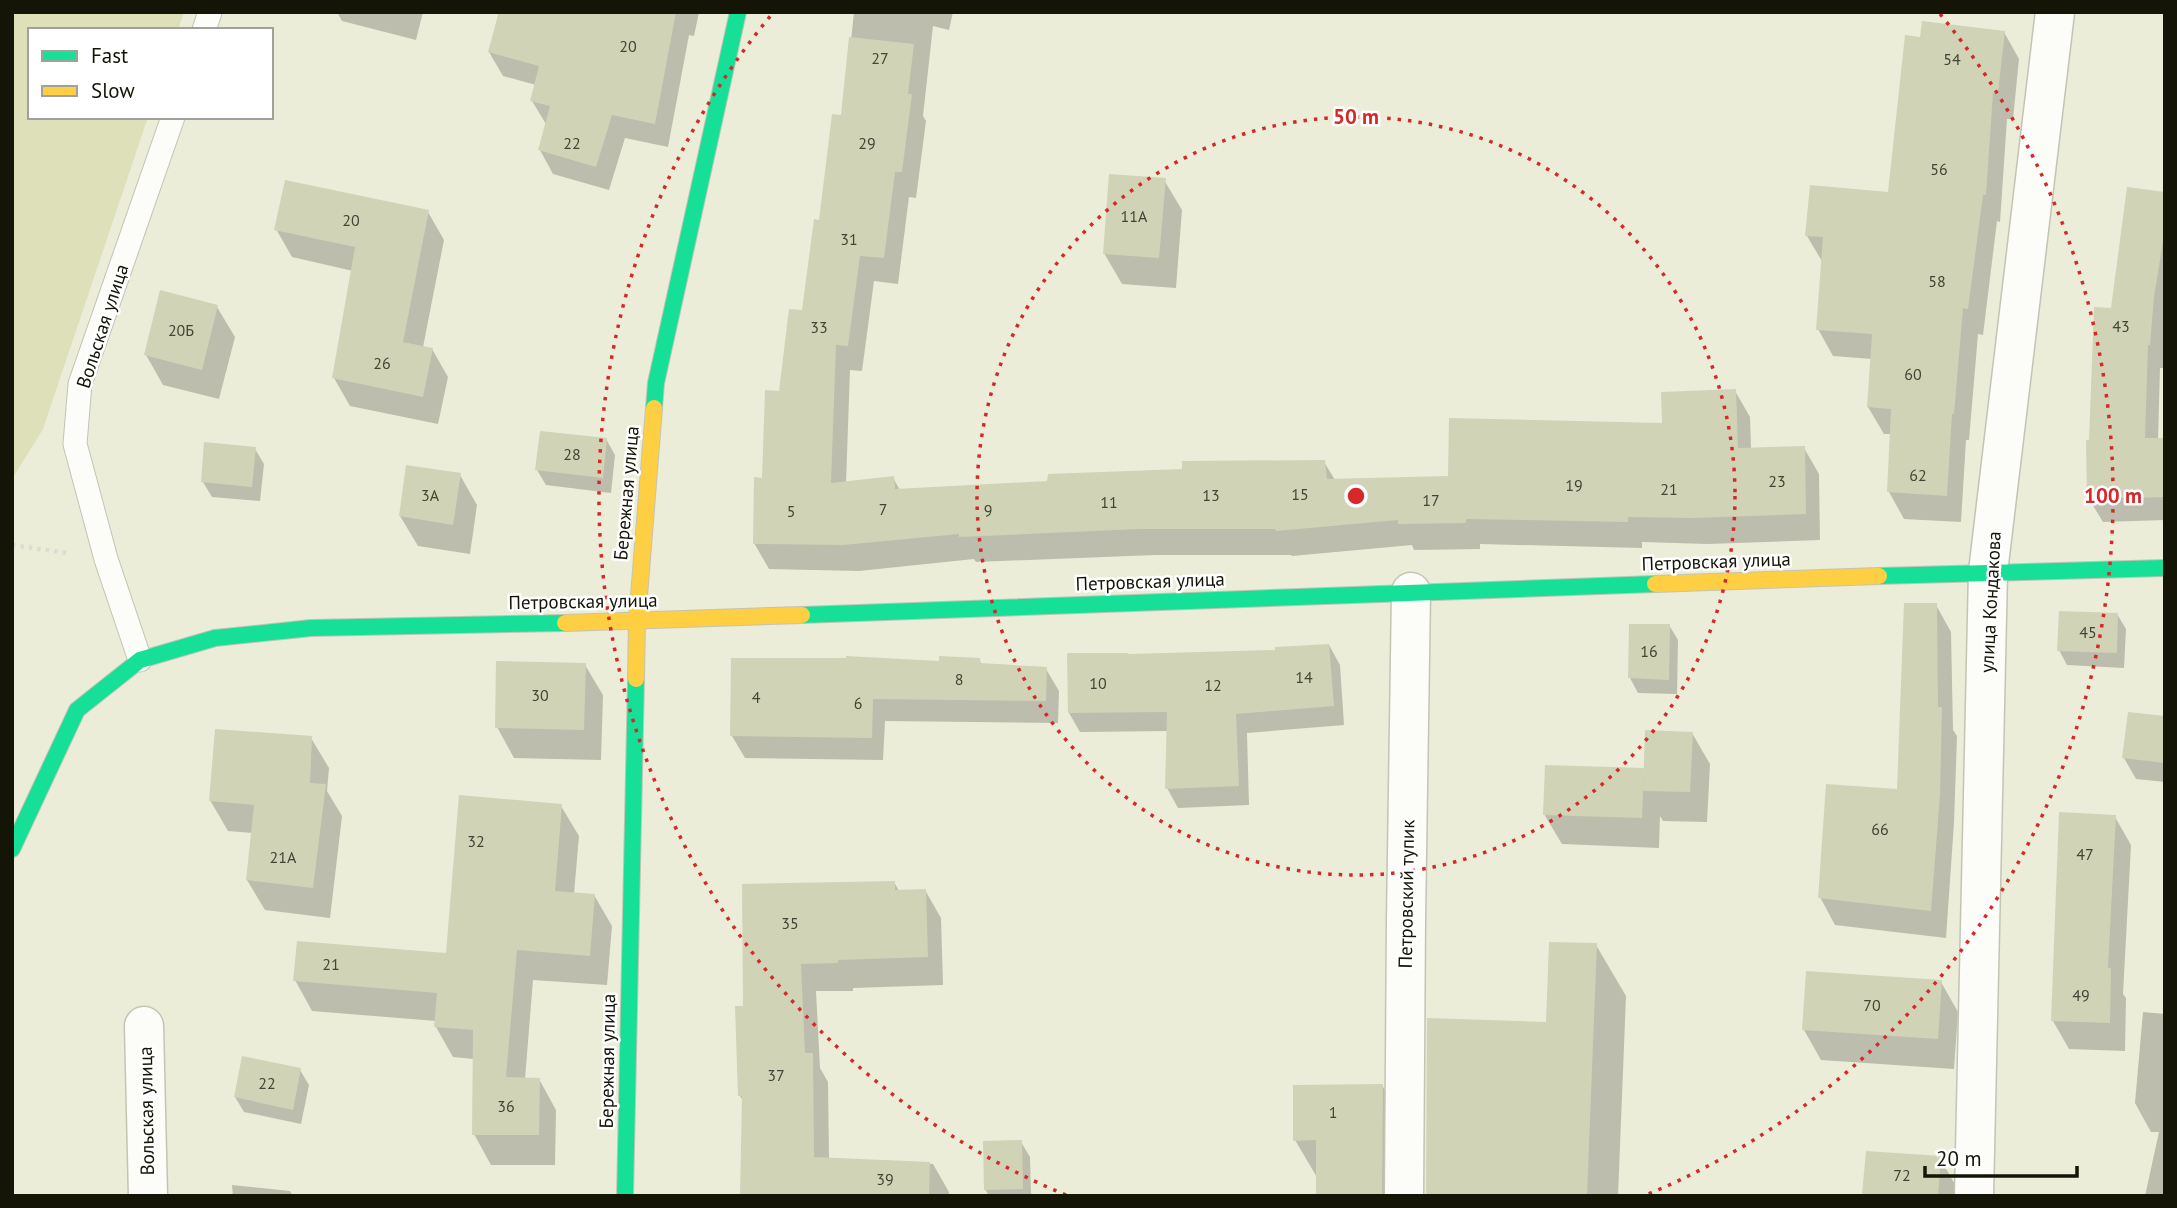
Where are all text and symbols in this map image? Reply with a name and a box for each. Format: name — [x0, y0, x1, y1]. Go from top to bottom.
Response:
legend — [28, 28, 273, 119]
house number: 20 — [619, 36, 637, 56]
text: Fast — [91, 42, 128, 69]
house number: 27 — [871, 48, 889, 68]
house number: 54 — [1943, 49, 1961, 69]
text: Slow — [91, 77, 135, 104]
text: 50 m — [1333, 103, 1379, 130]
house number: 22 — [563, 133, 581, 153]
house number: 29 — [858, 133, 876, 153]
house number: 56 — [1930, 159, 1948, 179]
house number: 11А — [1121, 206, 1148, 226]
house number: 20 — [342, 210, 360, 230]
house number: 31 — [840, 229, 858, 249]
street label: Вольская улица — [71, 261, 133, 391]
house number: 58 — [1928, 271, 1946, 291]
house number: 43 — [2112, 316, 2130, 336]
house number: 33 — [810, 317, 828, 337]
house number: 20Б — [168, 320, 194, 340]
house number: 26 — [373, 353, 391, 373]
house number: 60 — [1904, 364, 1922, 384]
street label: Бережная улица — [608, 425, 644, 561]
house number: 28 — [563, 444, 581, 464]
house number: 62 — [1909, 465, 1927, 485]
house number: 23 — [1768, 471, 1786, 491]
house number: 19 — [1565, 475, 1583, 495]
house number: 21 — [1660, 479, 1678, 499]
text: 100 m — [2084, 482, 2142, 509]
house number: 15 — [1291, 484, 1309, 504]
centre of rings — [1344, 484, 1368, 508]
house number: 3А — [421, 485, 440, 505]
house number: 13 — [1202, 485, 1220, 505]
house number: 17 — [1422, 490, 1440, 510]
house number: 11 — [1100, 492, 1118, 512]
house number: 7 — [879, 499, 887, 519]
house number: 9 — [984, 500, 992, 520]
house number: 5 — [787, 501, 795, 521]
street label: улица Кондакова — [1974, 531, 2006, 673]
street label: Петровская улица — [1641, 546, 1791, 576]
street label: Петровская улица — [1075, 566, 1225, 596]
street label: Петровская улица — [508, 588, 658, 614]
house number: 45 — [2079, 622, 2097, 642]
house number: 16 — [1640, 641, 1658, 661]
house number: 14 — [1295, 667, 1313, 687]
house number: 8 — [955, 669, 963, 689]
house number: 10 — [1089, 673, 1107, 693]
house number: 12 — [1204, 675, 1222, 695]
house number: 30 — [531, 685, 549, 705]
house number: 4 — [752, 687, 761, 707]
house number: 6 — [854, 693, 862, 713]
street label: Петровский тупик — [1393, 819, 1419, 969]
house number: 66 — [1871, 819, 1889, 839]
house number: 32 — [467, 831, 485, 851]
house number: 47 — [2076, 844, 2094, 864]
house number: 21А — [270, 847, 297, 867]
house number: 35 — [781, 913, 799, 933]
house number: 21 — [322, 954, 340, 974]
house number: 49 — [2072, 985, 2090, 1005]
street label: Бережная улица — [594, 994, 620, 1128]
house number: 70 — [1863, 995, 1881, 1015]
street label: Вольская улица — [133, 1046, 159, 1176]
house number: 37 — [767, 1065, 785, 1085]
house number: 22 — [258, 1073, 276, 1093]
house number: 36 — [497, 1096, 515, 1116]
house number: 1 — [1329, 1102, 1337, 1122]
scale bar — [1925, 1134, 2077, 1178]
text: 20 m — [1936, 1145, 1982, 1172]
house number: 72 — [1893, 1165, 1911, 1185]
house number: 39 — [876, 1169, 894, 1189]

